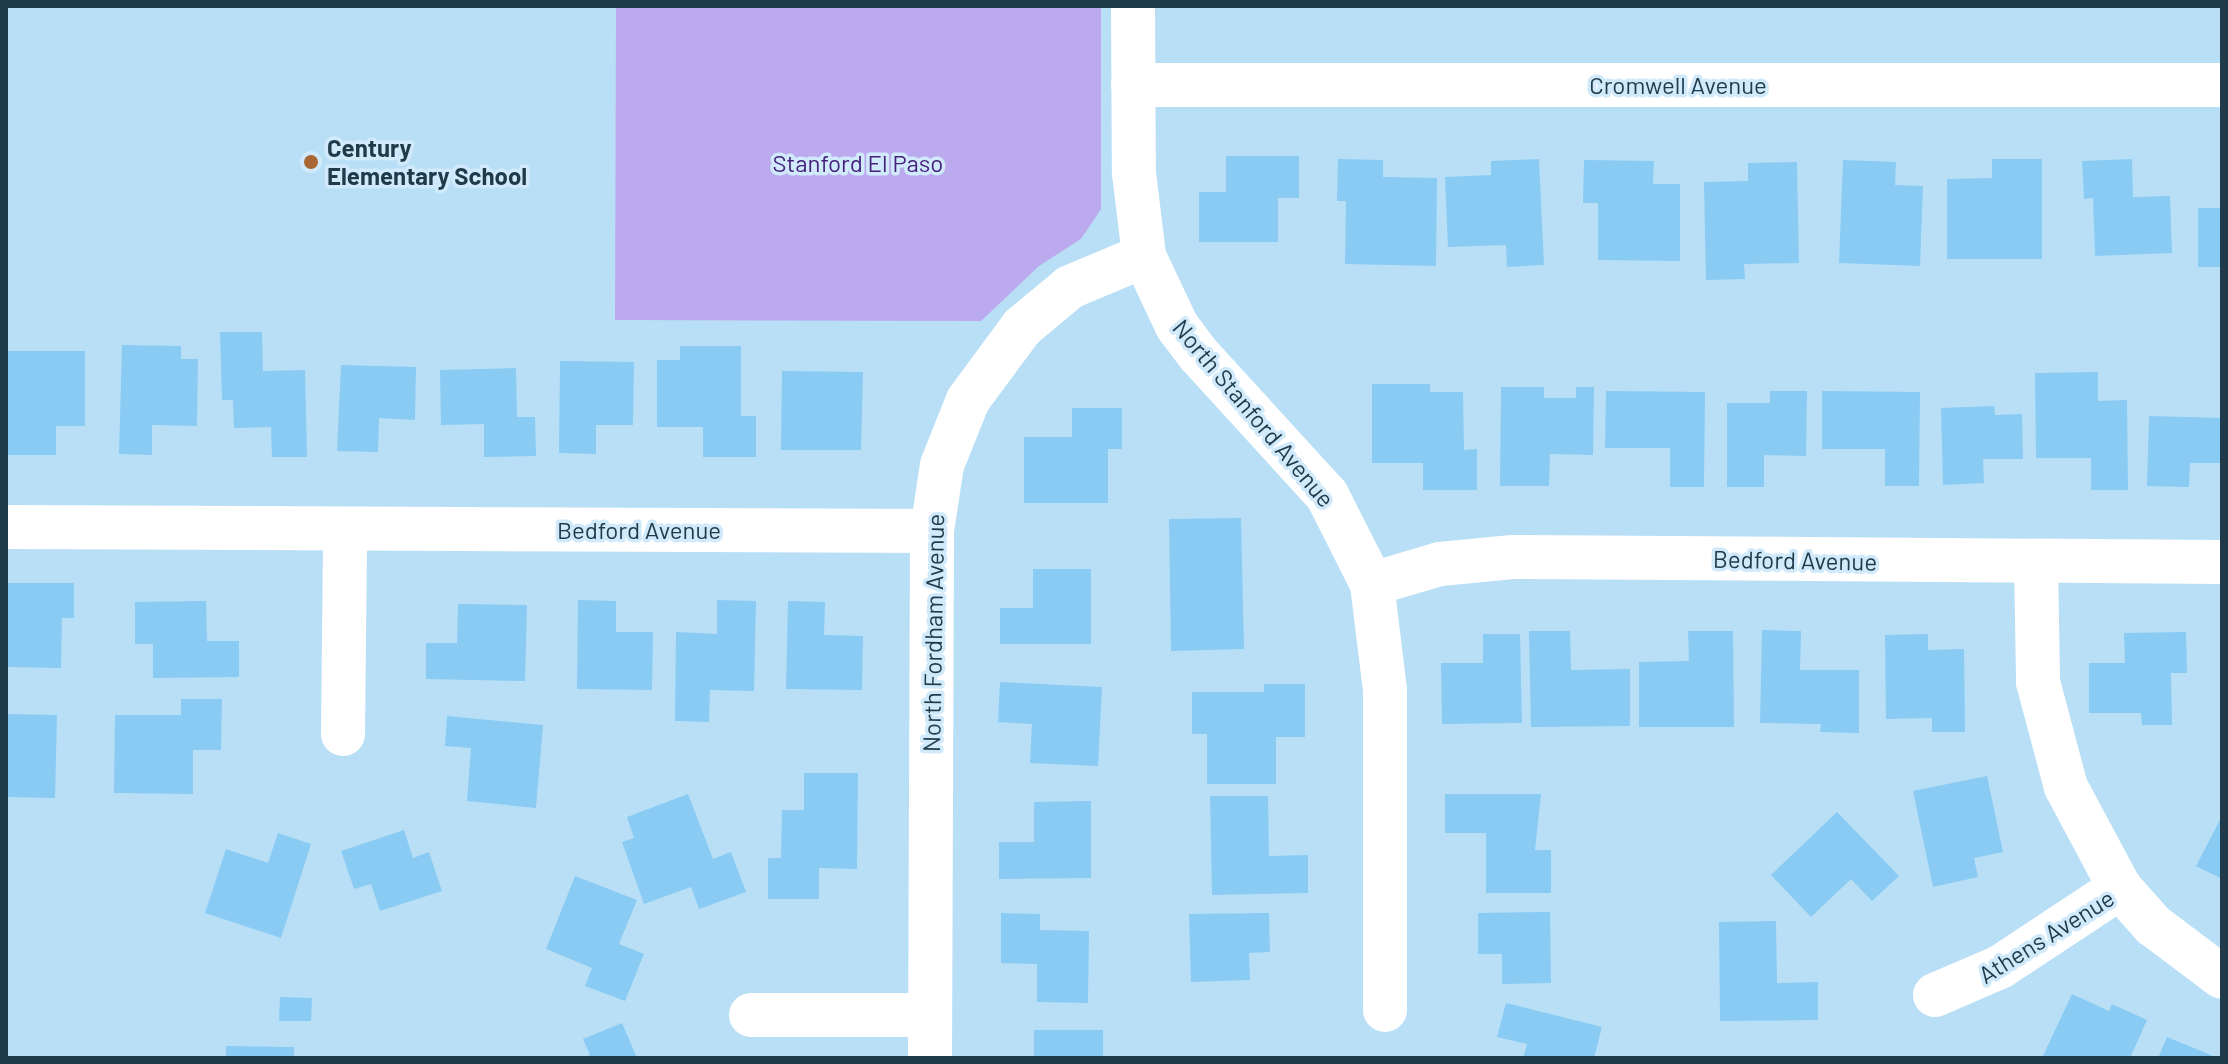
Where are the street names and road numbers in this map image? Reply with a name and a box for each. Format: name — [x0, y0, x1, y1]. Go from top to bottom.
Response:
street label: Cromwell Avenue — [1589, 71, 1767, 99]
street label: North Stanford Avenue — [1167, 313, 1341, 513]
street label: North Fordham Avenue — [917, 514, 949, 752]
street label: Bedford Avenue — [557, 516, 721, 544]
street label: Bedford Avenue — [1713, 544, 1877, 576]
street label: Athens Avenue — [1973, 883, 2119, 989]

